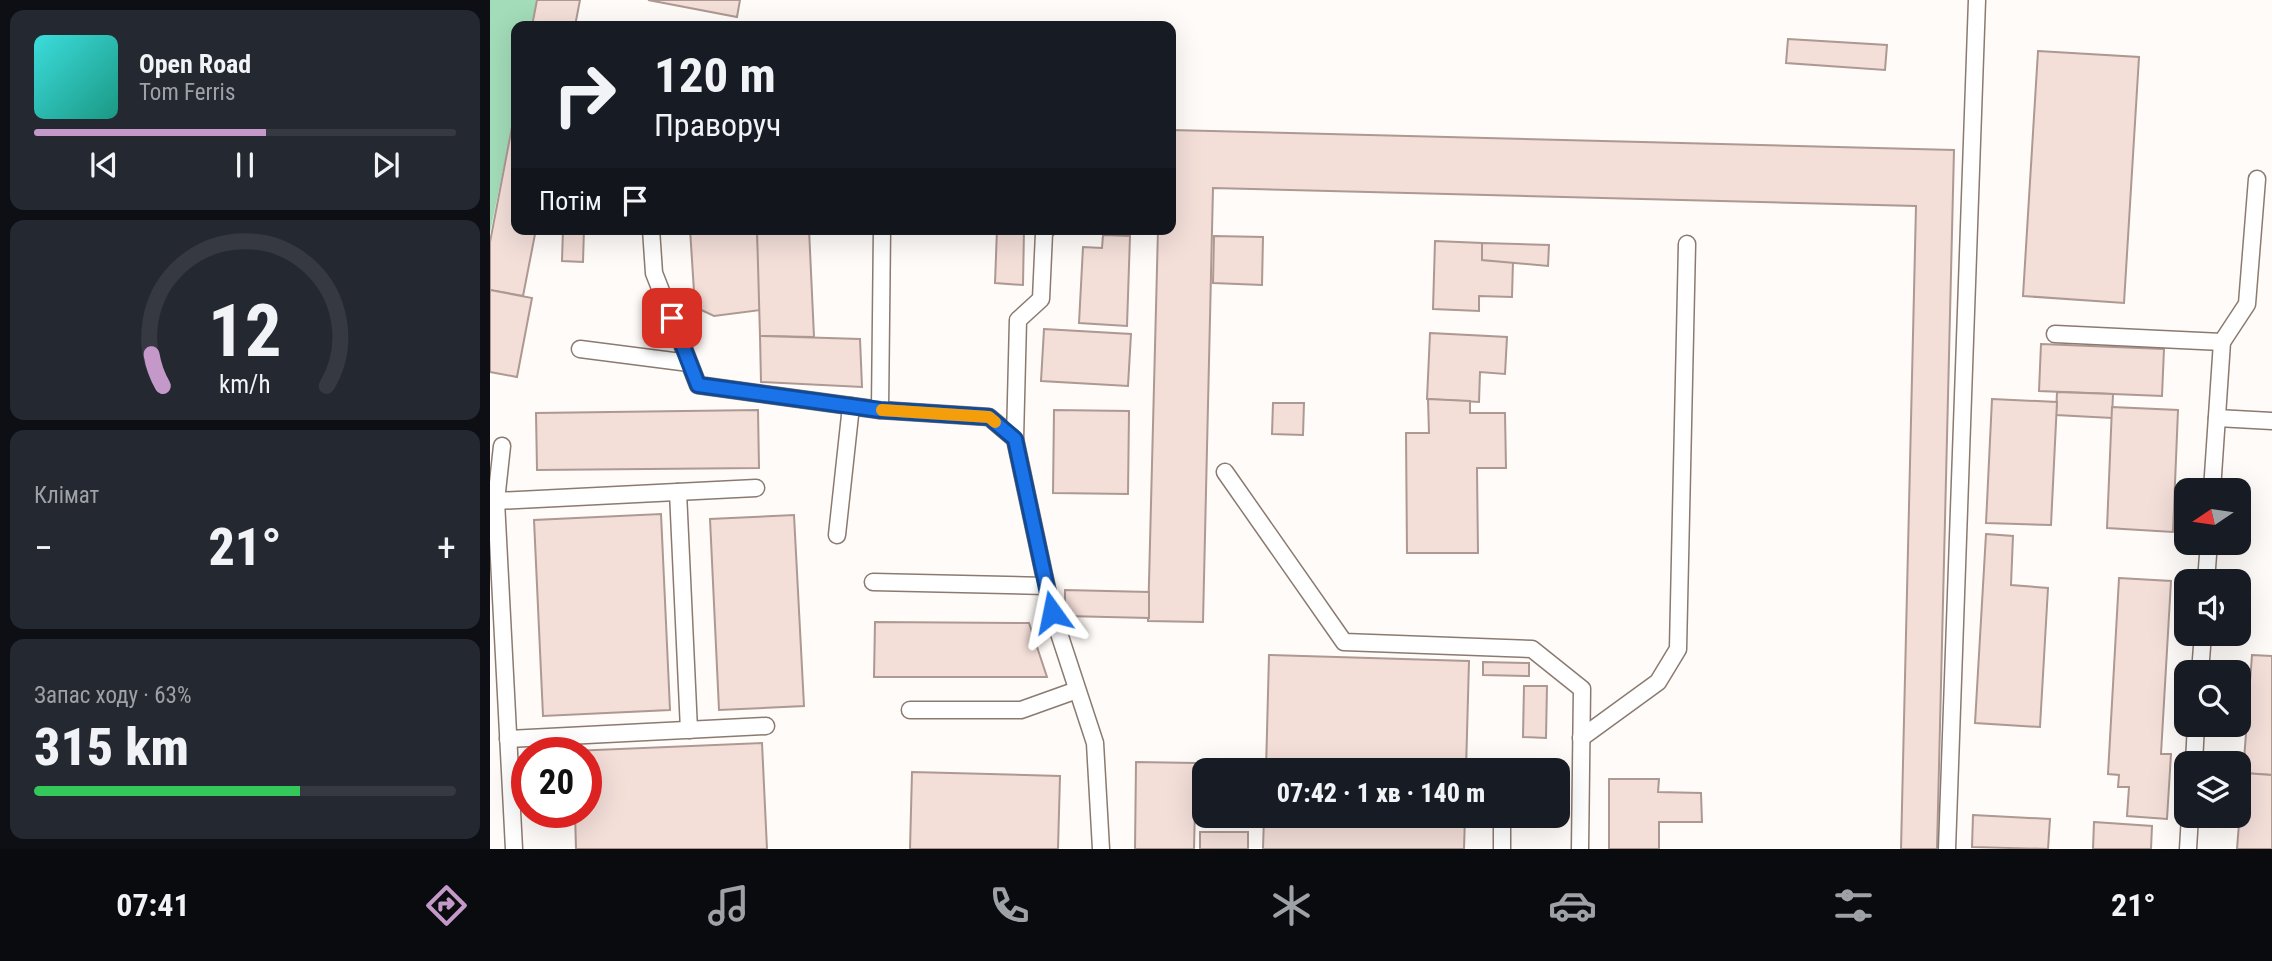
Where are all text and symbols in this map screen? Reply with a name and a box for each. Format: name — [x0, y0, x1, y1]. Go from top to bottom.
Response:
text: 120 m — [654, 47, 776, 104]
text: Open Road — [139, 49, 251, 79]
icon: right — [539, 49, 630, 140]
text: Tom Ferris — [139, 79, 235, 106]
text: Праворуч — [654, 106, 781, 144]
icon: previous — [85, 146, 123, 184]
icon: pause — [226, 146, 264, 184]
icon: next — [367, 146, 405, 184]
icon: arrive — [616, 182, 654, 220]
text: Потім — [539, 186, 602, 216]
text: 12 — [208, 288, 282, 374]
pin — [642, 288, 702, 348]
icon: arrive — [653, 299, 691, 337]
text: km/h — [219, 369, 271, 398]
north arrow — [2174, 478, 2250, 555]
map controls — [2174, 478, 2251, 828]
text: Клімат — [34, 482, 99, 509]
text: 21° — [208, 517, 282, 578]
text: − — [34, 526, 53, 570]
text: + — [437, 526, 456, 570]
button: sound — [2174, 569, 2251, 646]
position arrow — [1015, 575, 1089, 649]
button: search — [2174, 660, 2251, 737]
text: Запас ходу · 63% — [34, 682, 192, 709]
text: 315 km — [34, 717, 189, 778]
speed limit sign: 20 — [511, 737, 602, 828]
button: layers — [2174, 751, 2251, 828]
text: 07:42 · 1 хв · 140 m — [1277, 778, 1485, 808]
icon: directions — [422, 881, 471, 930]
icon: music — [704, 881, 753, 930]
icon: phone — [985, 881, 1034, 930]
icon: climate — [1267, 881, 1316, 930]
icon: car — [1548, 881, 1597, 930]
icon: filters — [1829, 881, 1878, 930]
text: 07:41 — [116, 886, 190, 924]
text: 21° — [2111, 886, 2156, 924]

